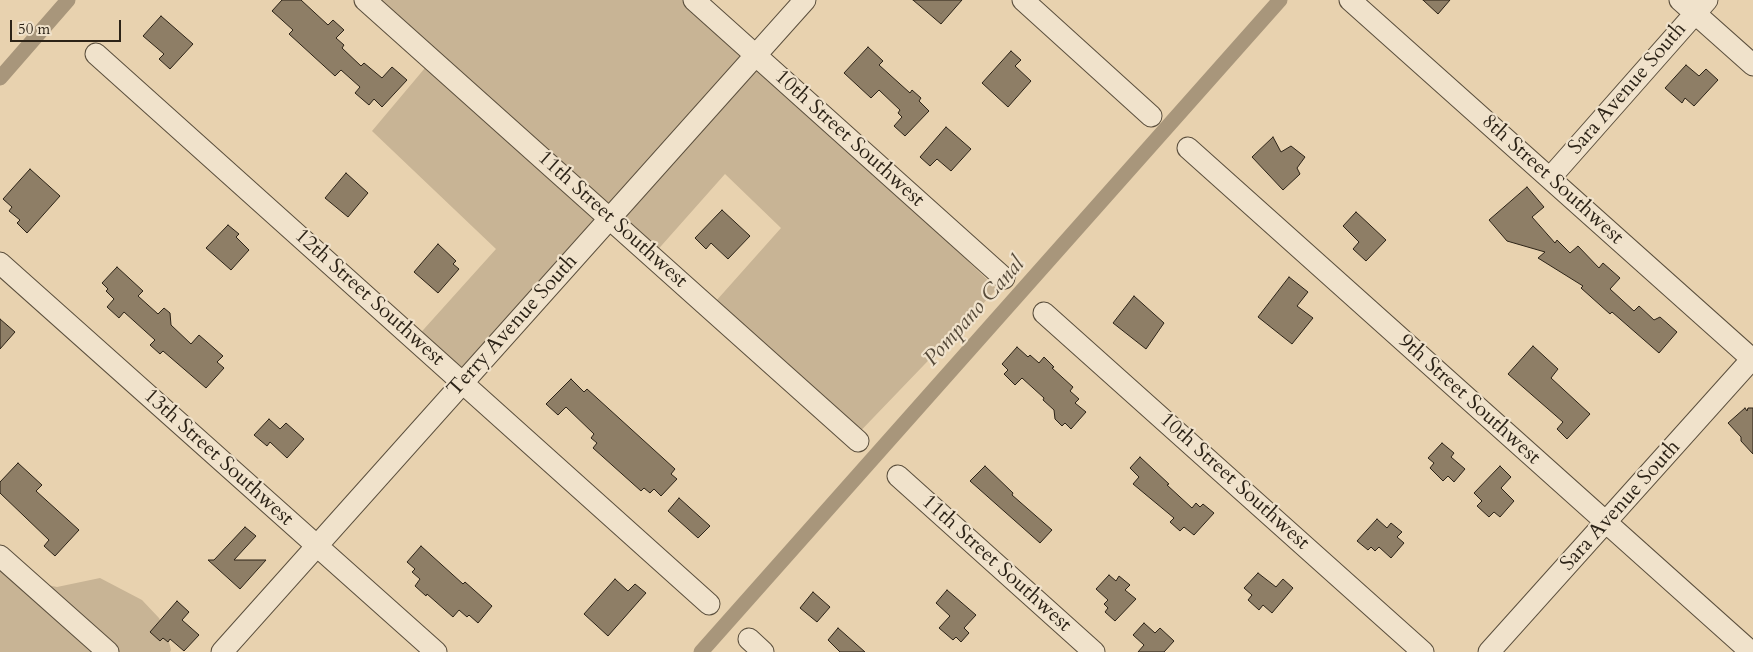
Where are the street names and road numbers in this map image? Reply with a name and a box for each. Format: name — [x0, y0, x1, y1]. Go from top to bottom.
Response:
street label: Sara Avenue South — [1564, 18, 1692, 160]
street label: 10th Street Southwest — [769, 65, 929, 213]
street label: 8th Street Southwest — [1476, 110, 1628, 250]
street label: 11th Street Southwest — [532, 146, 692, 294]
street label: 12th Street Southwest — [289, 224, 449, 372]
street label: Terry Avenue South — [443, 250, 583, 402]
street label: 9th Street Southwest — [1393, 330, 1545, 470]
street label: 13th Street Southwest — [138, 384, 298, 532]
street label: 10th Street Southwest — [1154, 408, 1314, 556]
street label: Sara Avenue South — [1556, 435, 1686, 577]
street label: 11th Street Southwest — [916, 490, 1076, 638]

